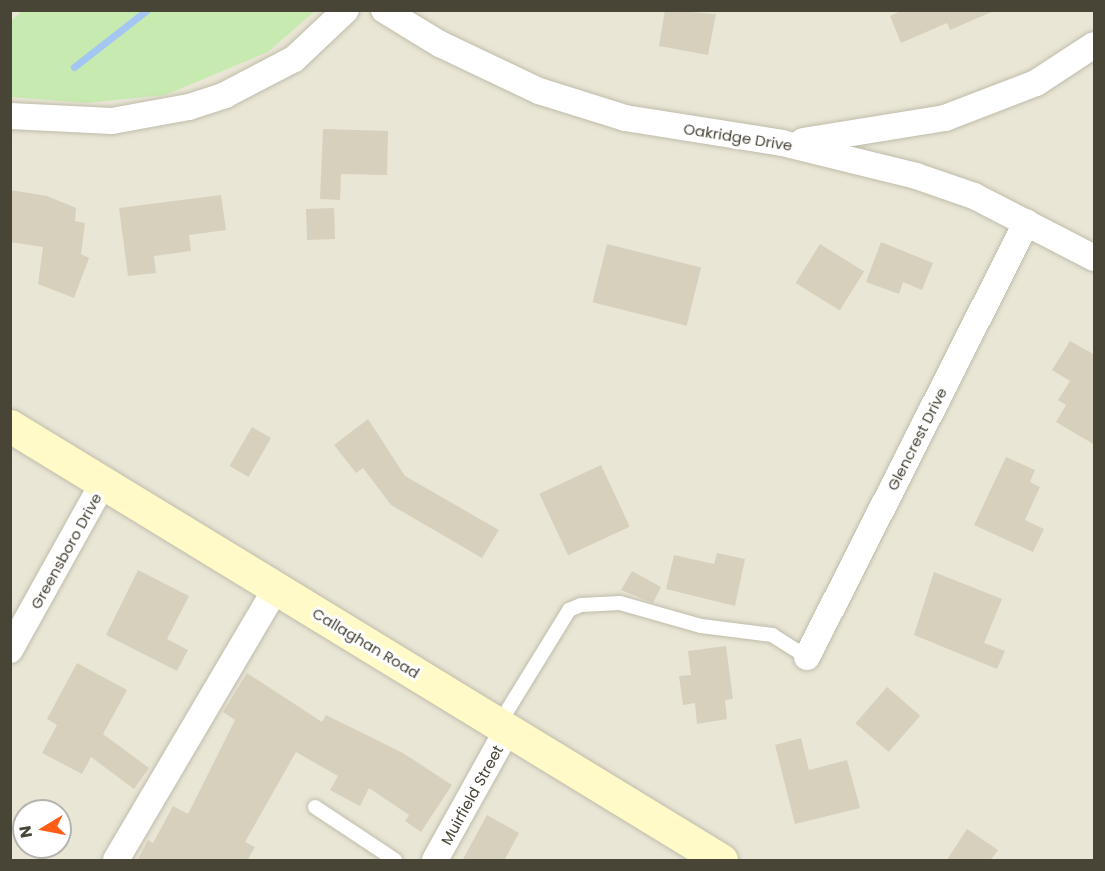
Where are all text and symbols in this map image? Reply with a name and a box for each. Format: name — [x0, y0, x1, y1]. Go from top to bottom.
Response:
street label: Oakridge Drive — [682, 119, 794, 155]
street label: Glencrest Drive — [883, 385, 951, 493]
street label: Greensboro Drive — [27, 490, 105, 612]
street label: Callaghan Road — [309, 604, 423, 682]
street label: Muirfield Street — [437, 742, 507, 848]
north arrow — [12, 799, 72, 859]
text: N — [13, 824, 38, 840]

